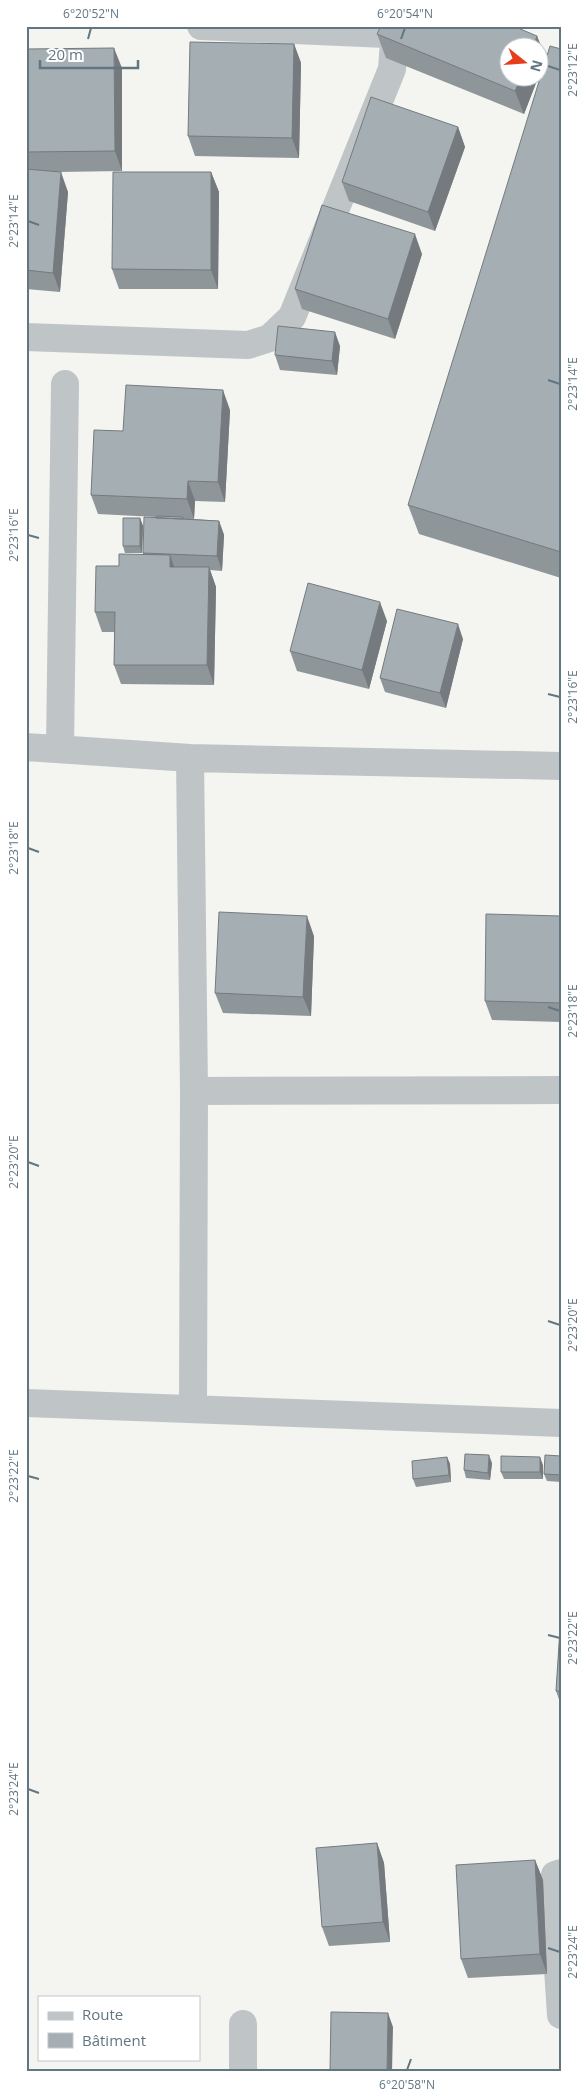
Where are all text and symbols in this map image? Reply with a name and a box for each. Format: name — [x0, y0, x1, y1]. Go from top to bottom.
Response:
text: 6°20'52"N — [63, 5, 119, 22]
text: 6°20'54"N — [377, 5, 433, 22]
scale bar — [40, 38, 138, 70]
north arrow — [500, 38, 550, 88]
text: 2°23'12"E — [564, 43, 581, 97]
text: 20 m — [48, 44, 83, 64]
text: N — [526, 58, 548, 74]
text: 2°23'14"E — [5, 194, 22, 248]
text: 2°23'14"E — [564, 357, 581, 411]
text: 2°23'16"E — [5, 508, 22, 562]
text: 2°23'16"E — [564, 670, 581, 724]
text: 2°23'18"E — [5, 821, 22, 875]
text: 2°23'18"E — [564, 984, 581, 1038]
text: 2°23'20"E — [5, 1135, 22, 1189]
text: 2°23'20"E — [564, 1298, 581, 1352]
text: 2°23'22"E — [5, 1449, 22, 1503]
text: 2°23'22"E — [564, 1611, 581, 1665]
text: 2°23'24"E — [5, 1762, 22, 1816]
text: 2°23'24"E — [564, 1925, 581, 1979]
legend — [38, 1996, 200, 2060]
text: Route — [82, 2004, 123, 2024]
text: Bâtiment — [82, 2030, 146, 2050]
text: 6°20'58"N — [379, 2076, 435, 2093]

